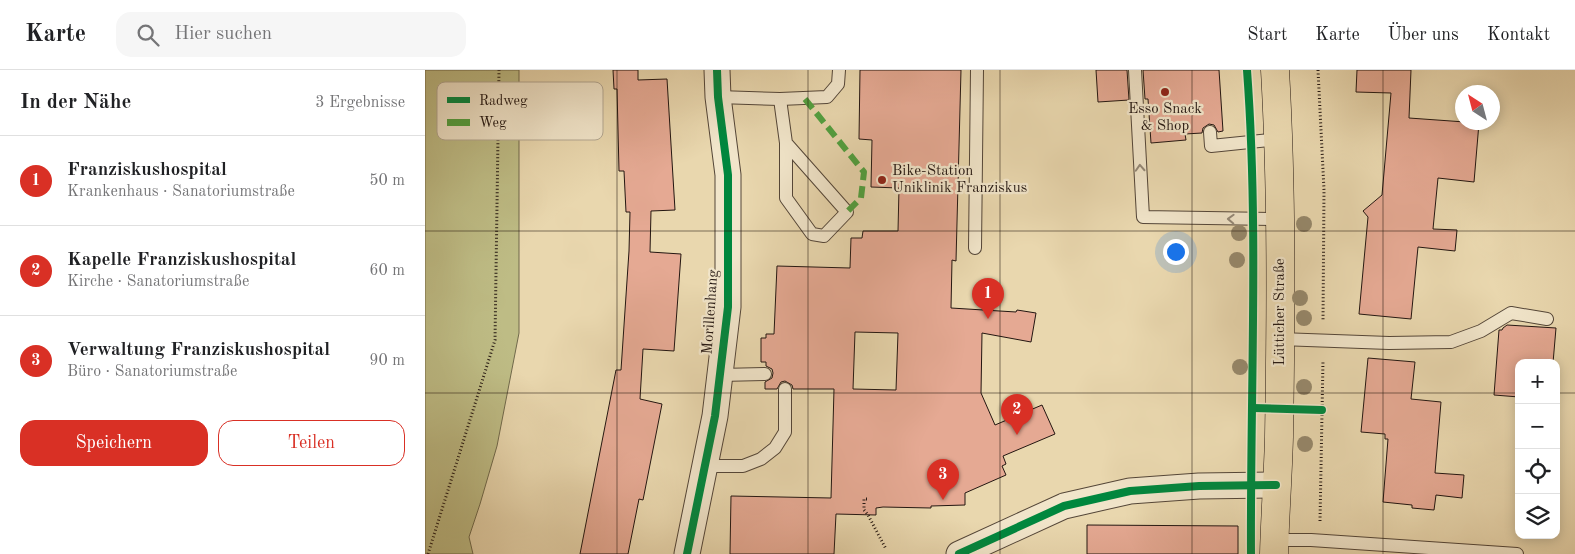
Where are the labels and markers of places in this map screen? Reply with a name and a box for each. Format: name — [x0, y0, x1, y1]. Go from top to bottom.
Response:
marker: Esso Snack & Shop — [1159, 86, 1171, 98]
place label: Esso Snack & Shop — [1128, 102, 1202, 134]
place label: Bike-Station Uniklinik Franziskus — [892, 164, 1027, 196]
marker: Bike-Station Uniklinik Franziskus — [876, 174, 888, 186]
pin: 1 — [972, 278, 1004, 319]
pin: 2 — [1001, 394, 1033, 435]
pin: 3 — [927, 459, 959, 500]

